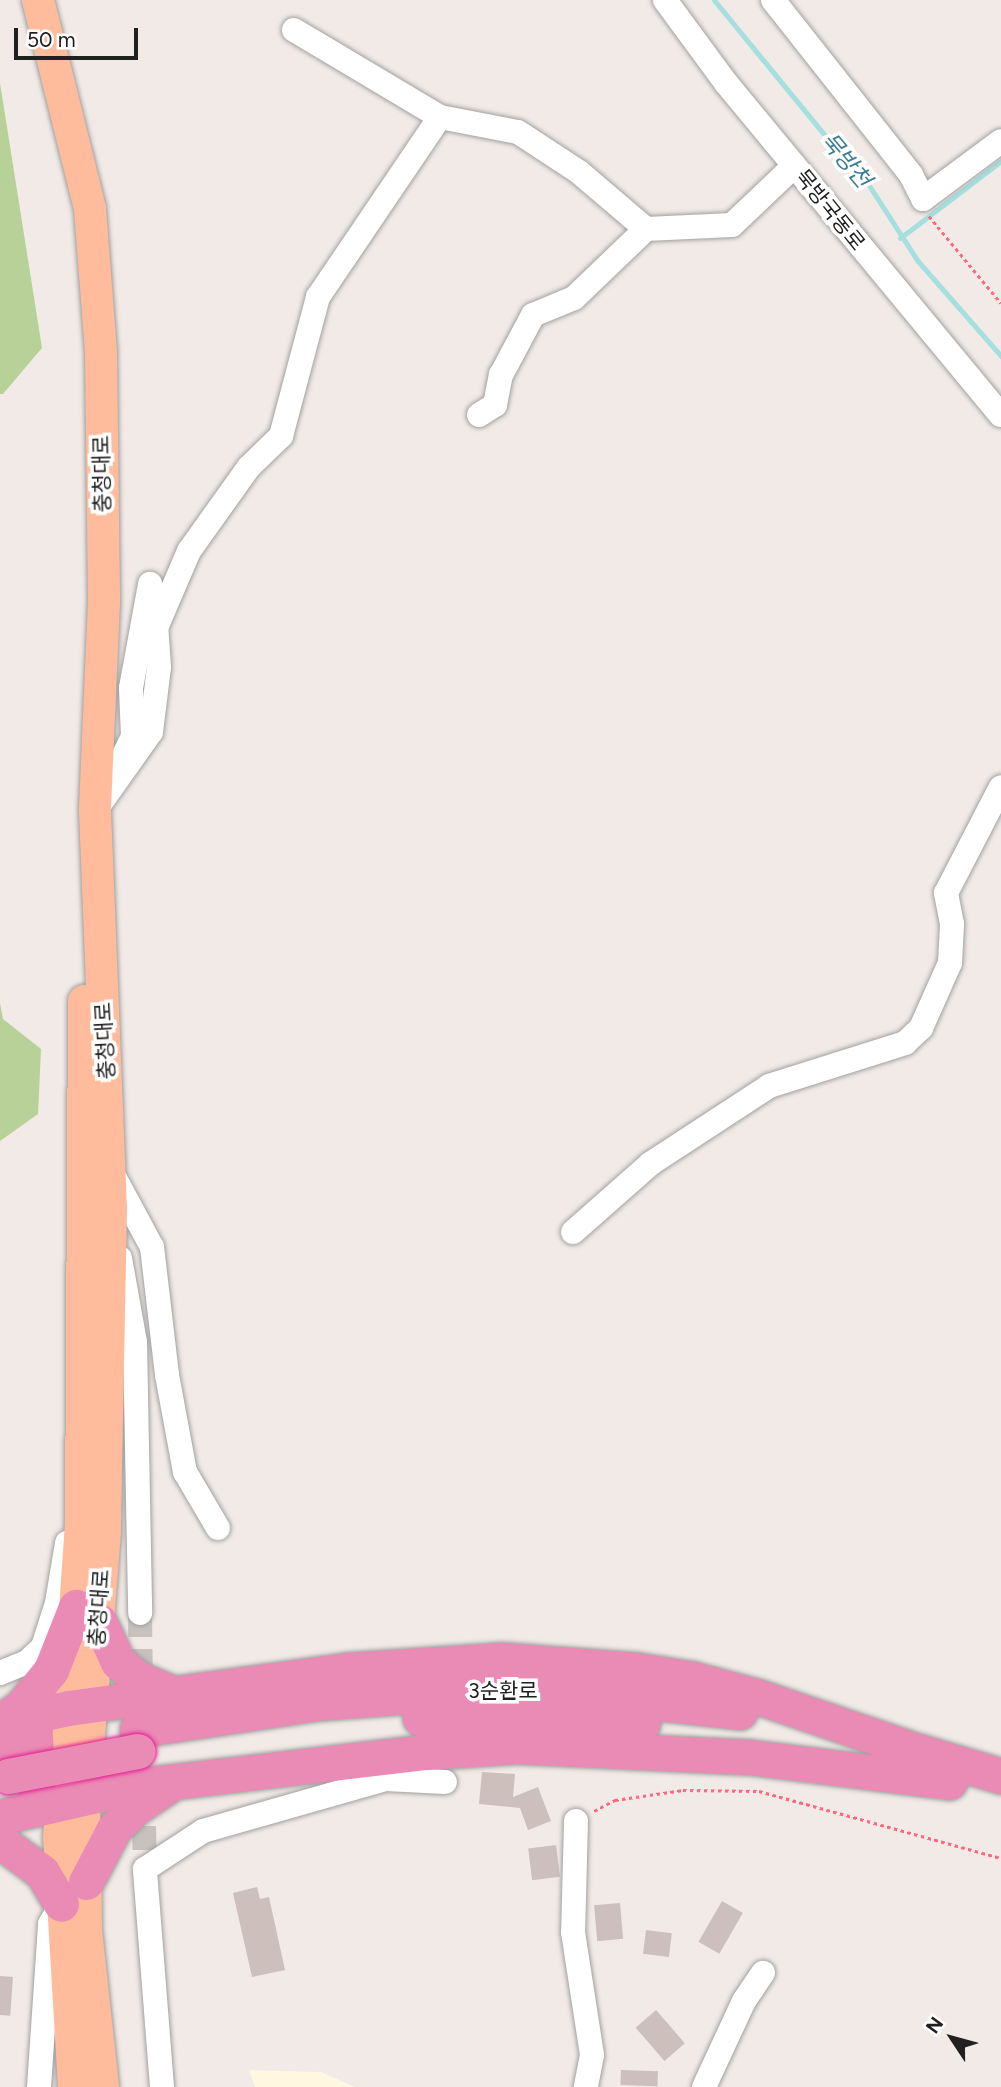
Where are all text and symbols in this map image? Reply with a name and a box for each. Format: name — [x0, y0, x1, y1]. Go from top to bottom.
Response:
scale bar — [18, 14, 142, 58]
text: 50 m — [27, 27, 76, 52]
water label: 묵방천 — [815, 127, 877, 193]
street label: 묵방국동로 — [790, 165, 870, 255]
street label: 충청대로 — [89, 435, 115, 513]
street label: 충청대로 — [90, 1002, 120, 1080]
street label: 충청대로 — [84, 1569, 114, 1647]
street label: 3순환로 — [468, 1678, 538, 1704]
north arrow — [917, 2003, 987, 2073]
text: N — [921, 2013, 948, 2038]

